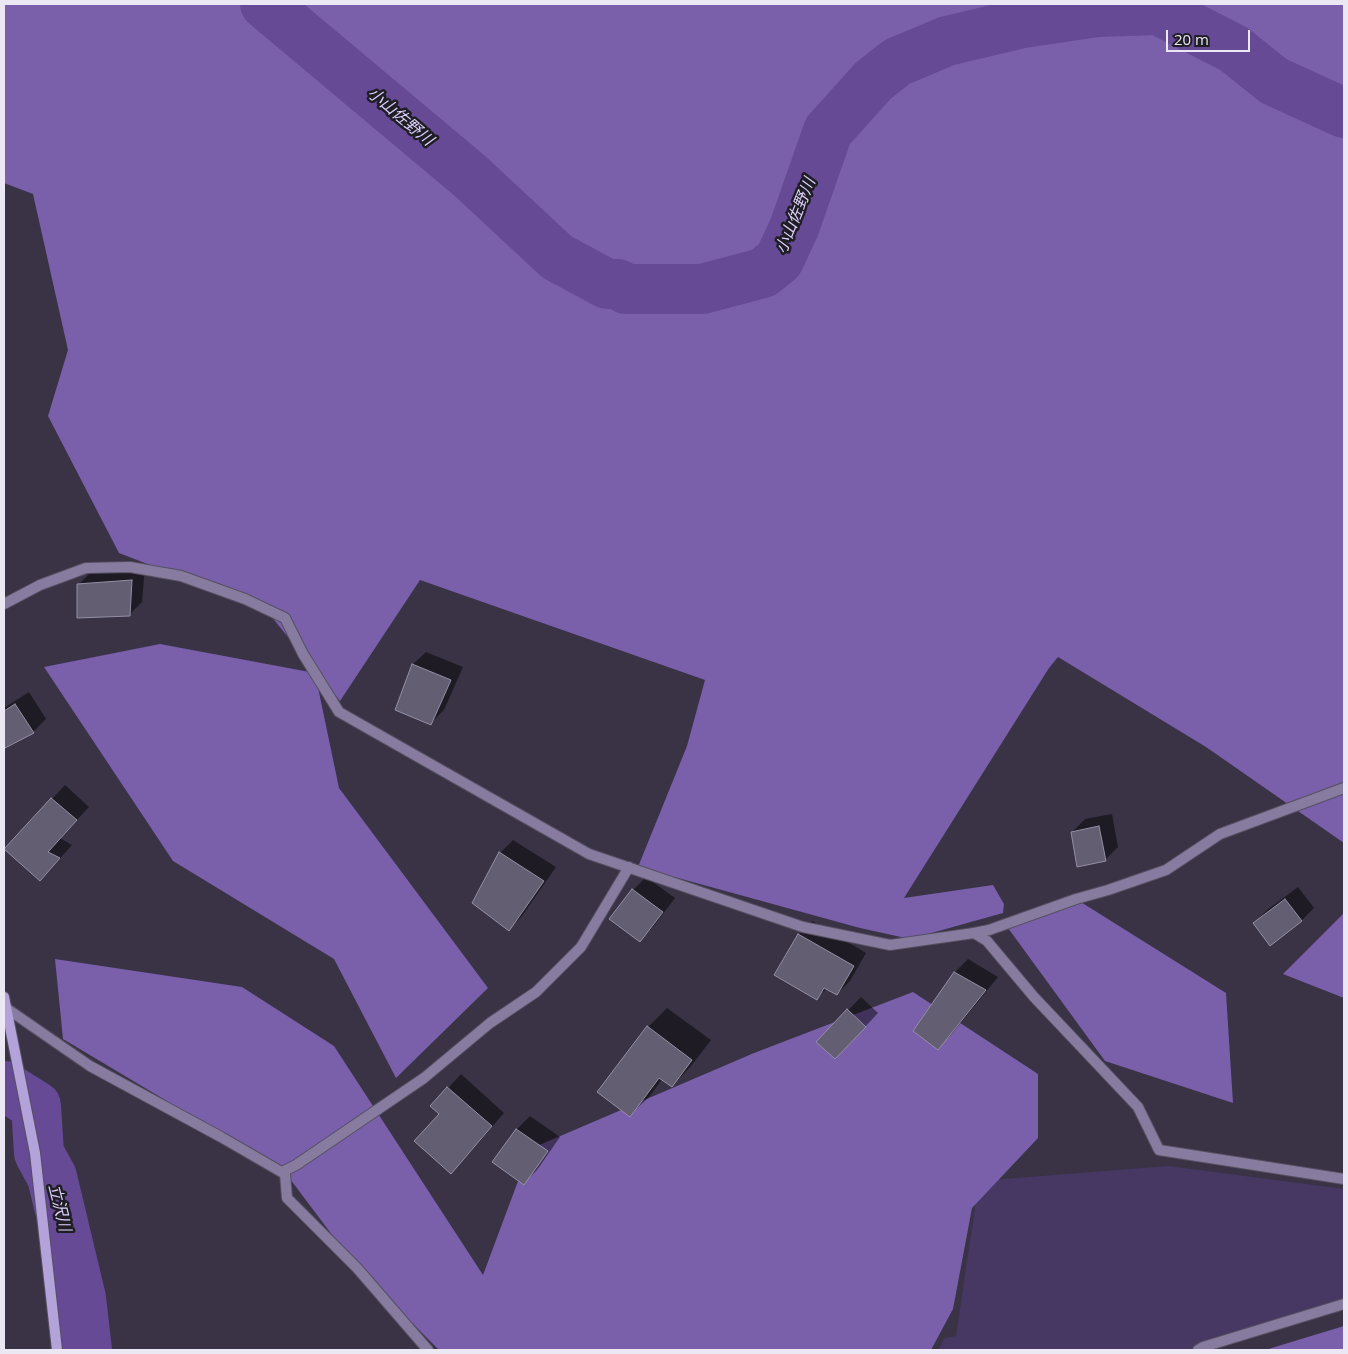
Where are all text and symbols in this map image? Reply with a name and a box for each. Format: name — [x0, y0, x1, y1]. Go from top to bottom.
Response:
scale bar — [1168, 20, 1252, 52]
text: 20 m — [1174, 29, 1209, 49]
water label: 小山佐野川 — [363, 84, 437, 150]
water label: 小山佐野川 — [772, 175, 820, 257]
water label: 立沢川 — [44, 1182, 74, 1234]

